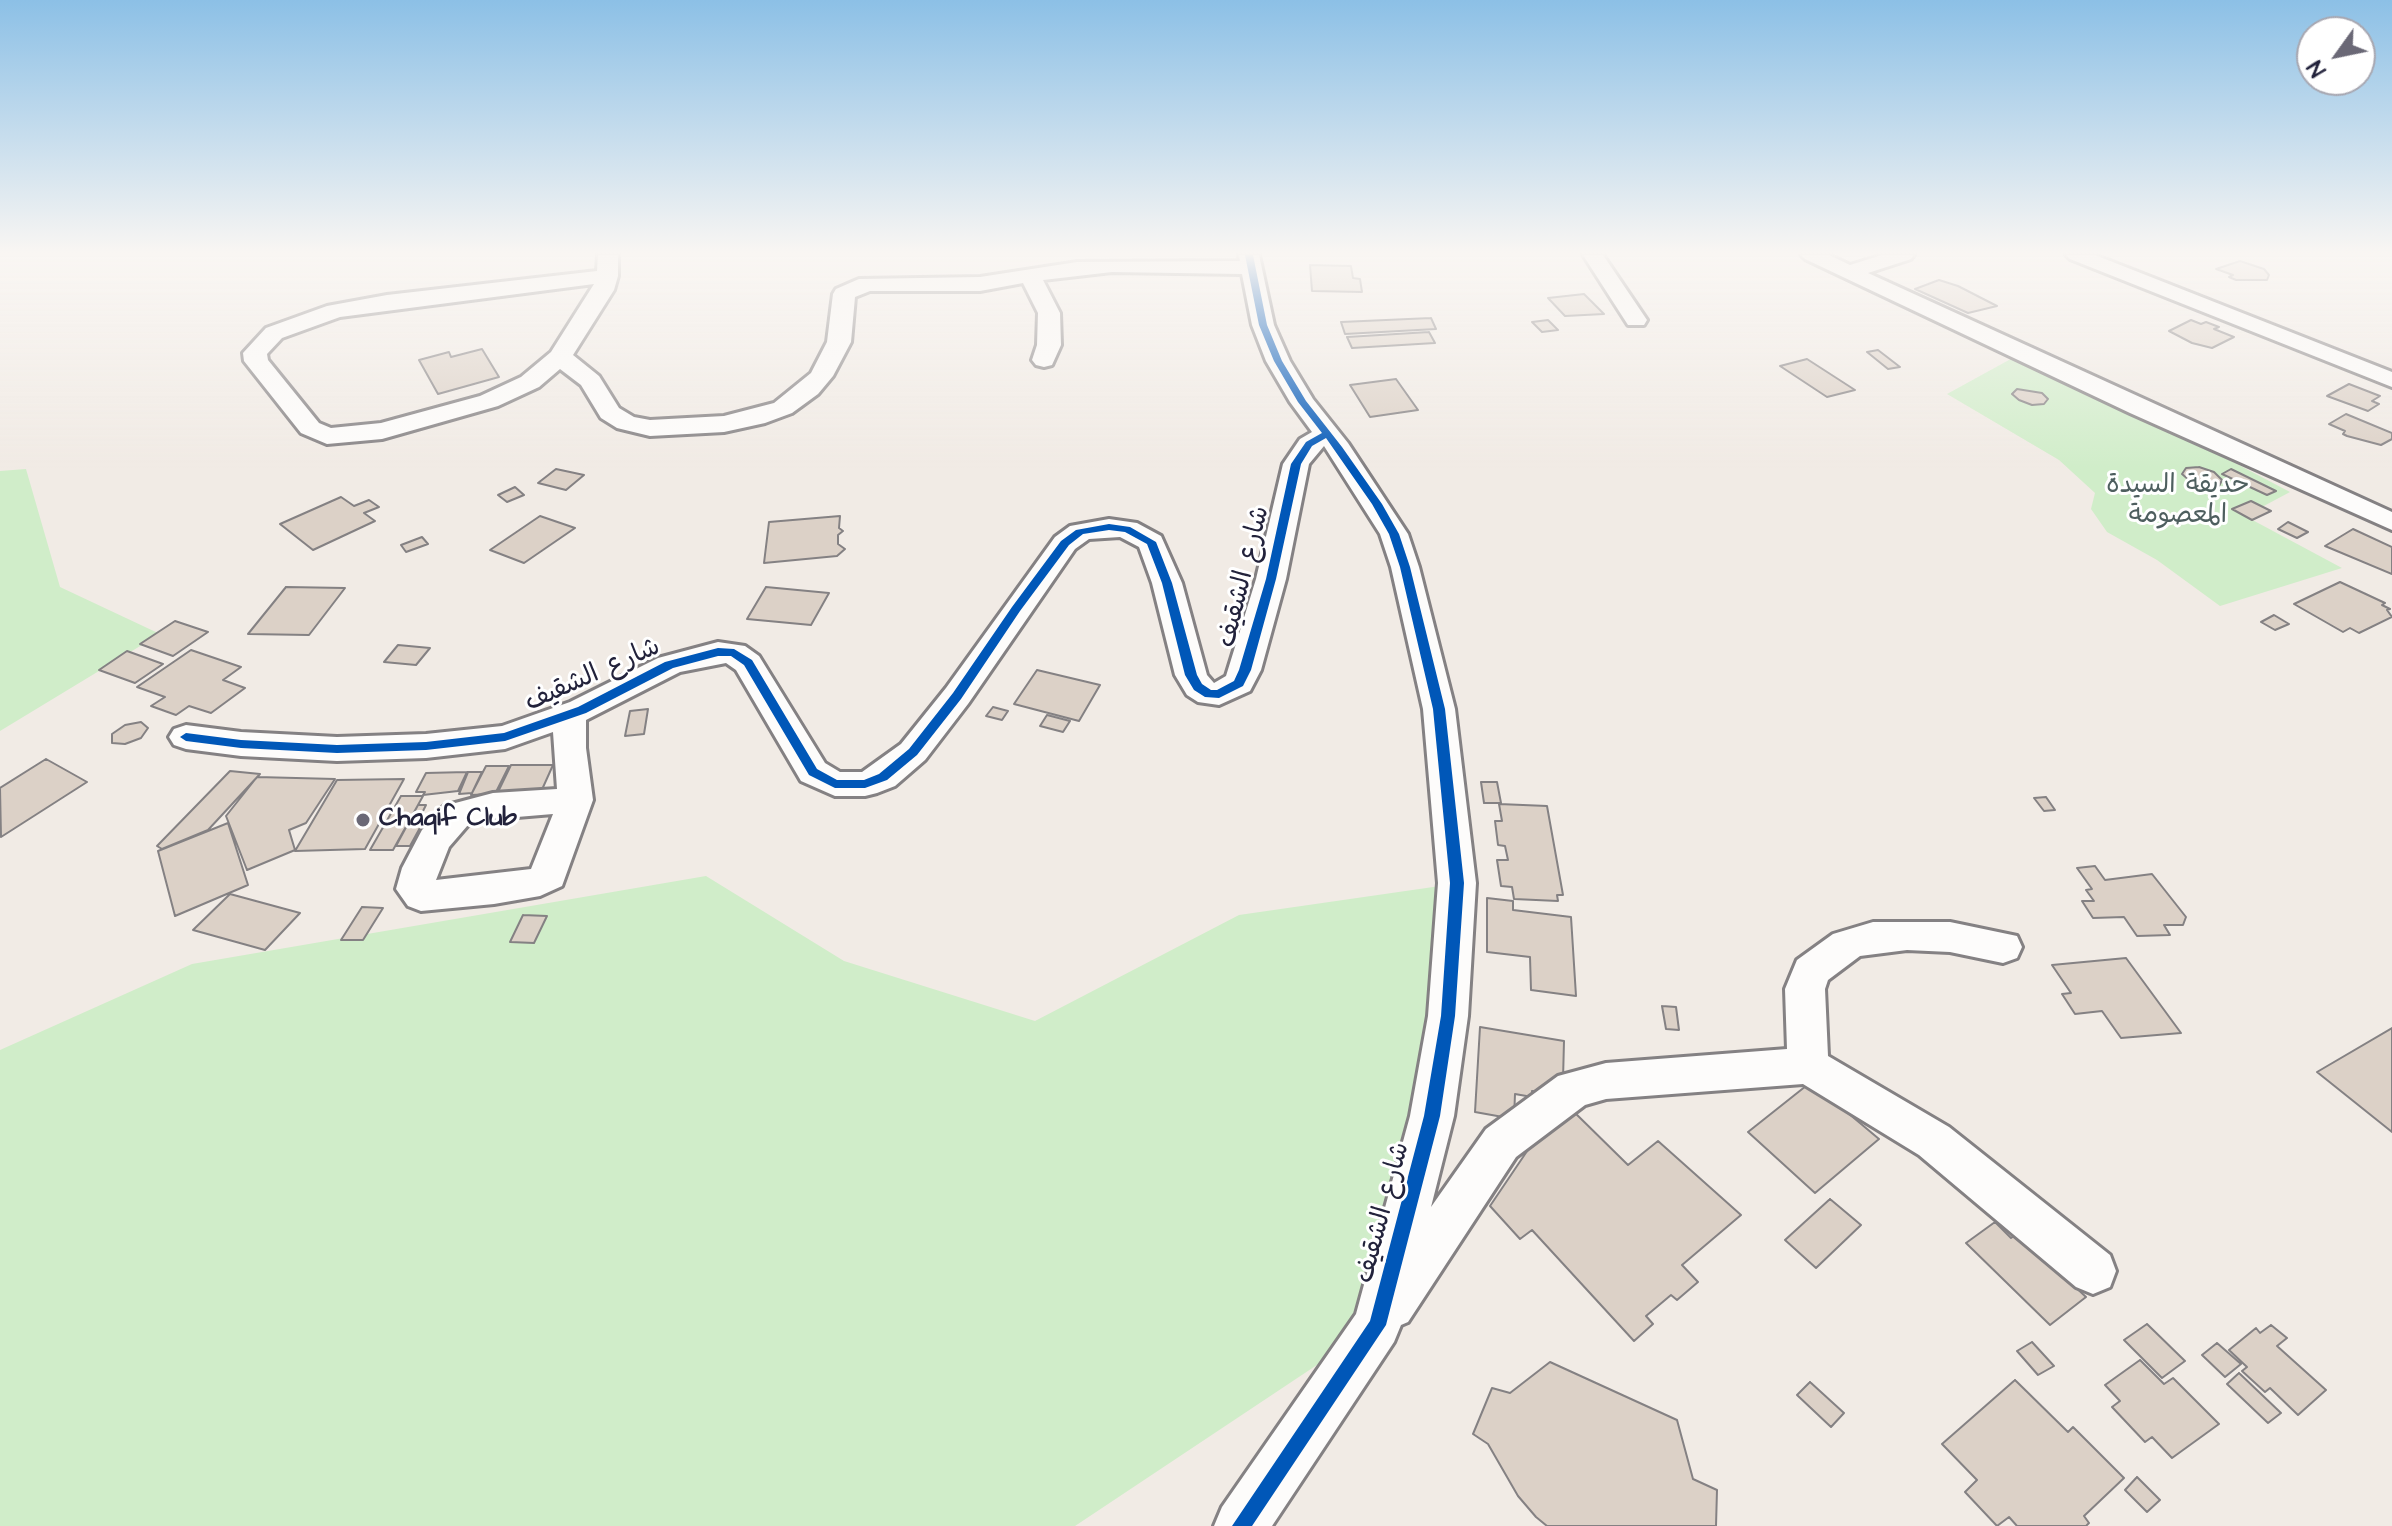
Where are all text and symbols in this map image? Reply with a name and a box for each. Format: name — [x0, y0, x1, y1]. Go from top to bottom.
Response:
north arrow — [2296, 16, 2376, 96]
text: N — [2300, 54, 2334, 82]
park label: حديقة السيدة المعصومة — [2106, 471, 2250, 532]
street label: شارع الشقيف — [1212, 503, 1278, 651]
street label: شارع الشقيف — [521, 632, 665, 720]
place label: Chaqif Club — [379, 804, 517, 836]
marker: Chaqif Club — [354, 811, 372, 829]
street label: شارع الشقيف — [1350, 1139, 1418, 1287]

